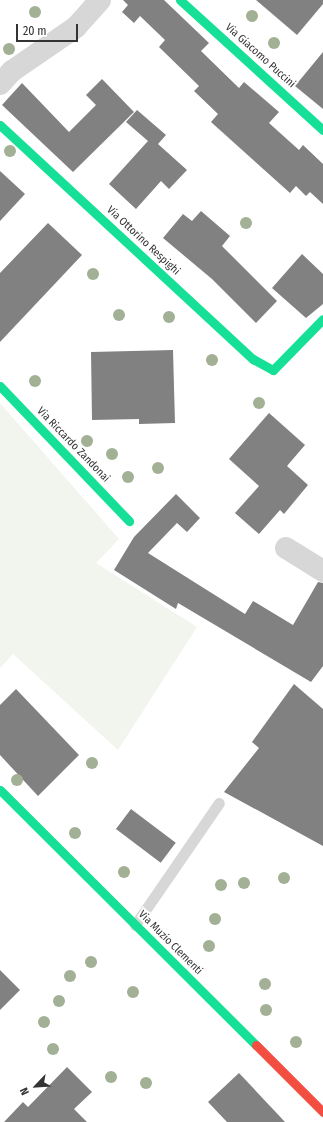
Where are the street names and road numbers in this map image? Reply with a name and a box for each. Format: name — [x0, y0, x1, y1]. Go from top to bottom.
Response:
street label: Via Giacomo Puccini — [222, 21, 298, 91]
street label: Via Ottorino Respighi — [104, 204, 182, 278]
street label: Via Riccardo Zandonai — [34, 405, 112, 485]
street label: Via Muzio Clementi — [135, 908, 205, 978]

